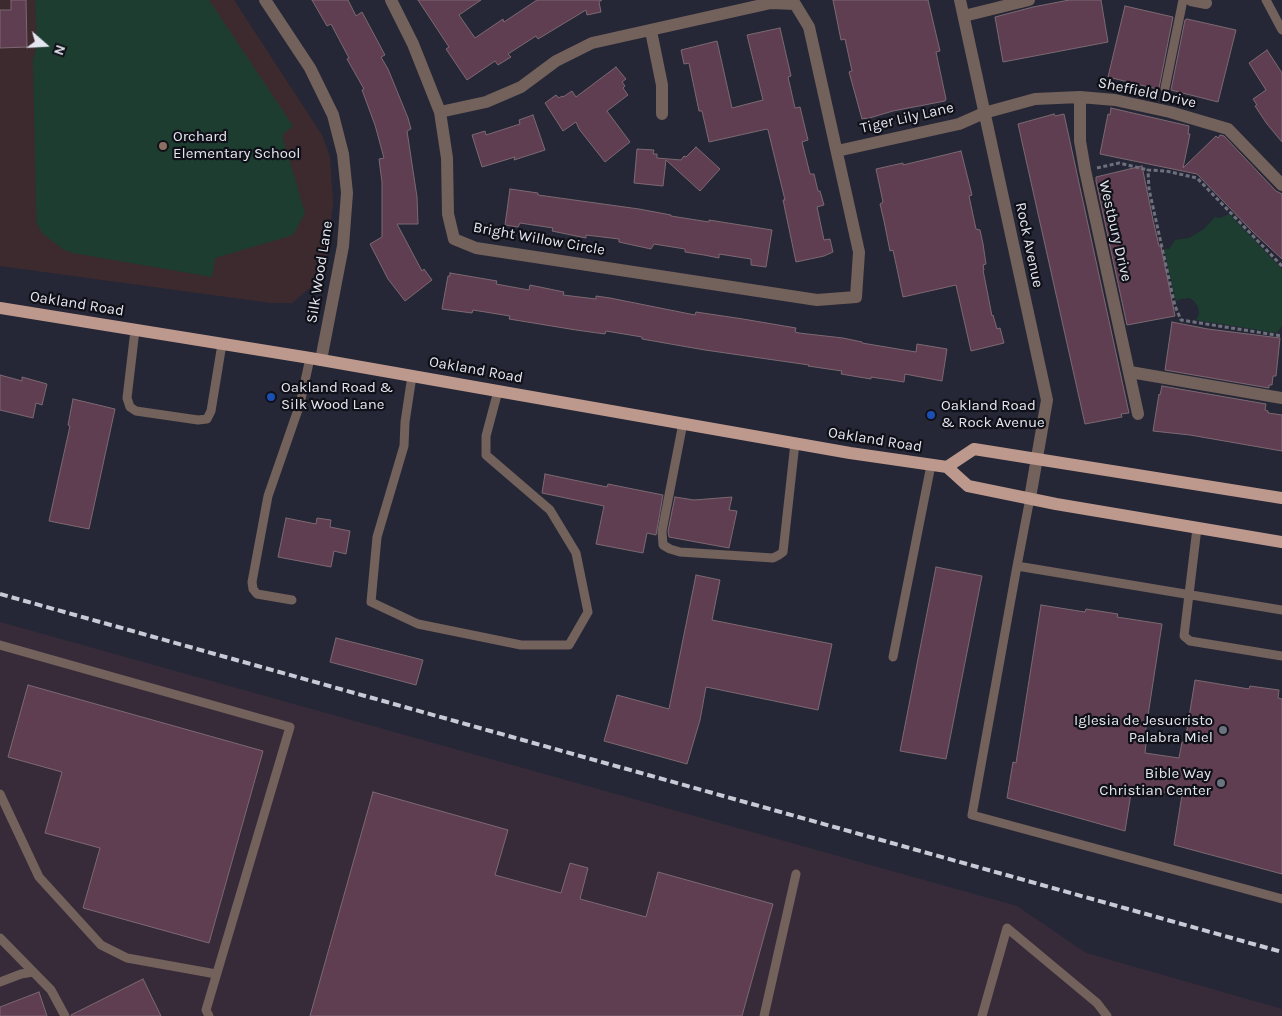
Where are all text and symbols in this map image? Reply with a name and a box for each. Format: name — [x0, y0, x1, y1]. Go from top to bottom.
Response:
north arrow — [20, 20, 70, 70]
text: N — [50, 43, 69, 58]
street label: Sheffield Drive — [1096, 74, 1198, 112]
street label: Tiger Lily Lane — [859, 99, 955, 137]
place label: Orchard Elementary School — [173, 128, 300, 163]
marker: Orchard Elementary School — [157, 140, 169, 152]
street label: Westbury Drive — [1095, 179, 1135, 283]
street label: Rock Avenue — [1011, 201, 1047, 289]
street label: Silk Wood Lane — [303, 219, 337, 325]
street label: Bright Willow Circle — [472, 219, 606, 259]
street label: Oakland Road — [29, 288, 125, 320]
street label: Oakland Road — [428, 353, 524, 387]
place label: Oakland Road & Silk Wood Lane — [281, 379, 393, 414]
marker: Oakland Road & Silk Wood Lane — [265, 391, 277, 403]
place label: Oakland Road & Rock Avenue — [941, 397, 1045, 432]
marker: Oakland Road & Rock Avenue — [925, 409, 937, 421]
street label: Oakland Road — [827, 424, 923, 456]
place label: Iglesia de Jesucristo Palabra Miel — [1074, 712, 1213, 747]
marker: Iglesia de Jesucristo Palabra Miel — [1217, 724, 1229, 736]
place label: Bible Way Christian Center — [1099, 765, 1211, 800]
marker: Bible Way Christian Center — [1215, 777, 1227, 789]

